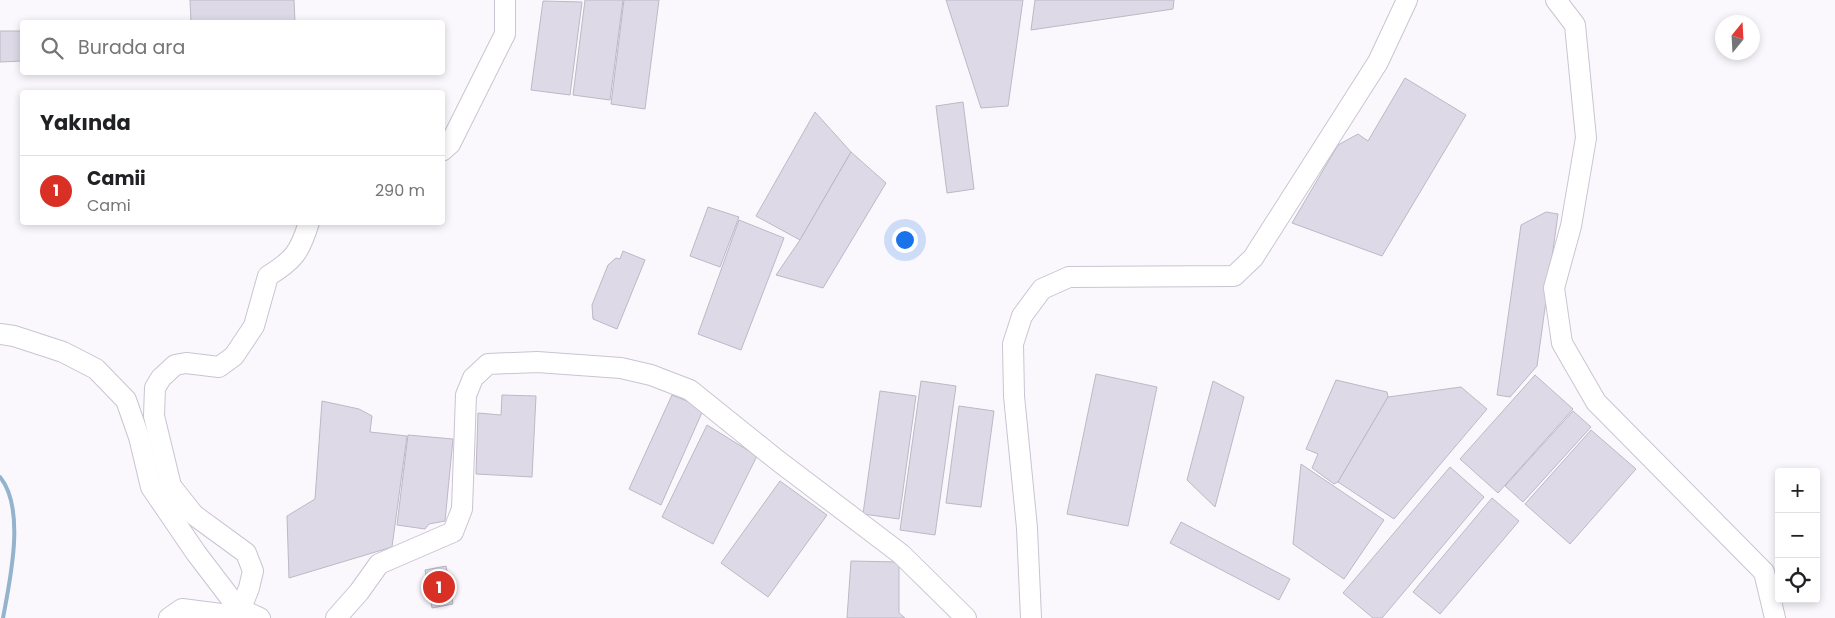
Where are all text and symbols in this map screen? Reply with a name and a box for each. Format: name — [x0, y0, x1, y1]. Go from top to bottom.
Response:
north arrow — [1715, 15, 1760, 60]
search box — [20, 20, 445, 75]
icon: search — [38, 34, 66, 62]
text: Burada ara — [78, 34, 185, 61]
text: Yakında — [40, 108, 131, 137]
text: Camii — [87, 165, 146, 192]
text: 1 — [53, 179, 59, 202]
text: 290 m — [375, 179, 425, 202]
text: Cami — [87, 194, 131, 217]
your location — [892, 227, 918, 253]
map controls — [1775, 468, 1820, 603]
button: + — [1775, 468, 1820, 513]
button: − — [1775, 513, 1820, 558]
button: locate — [1775, 558, 1820, 603]
pin: 1 — [423, 568, 455, 606]

